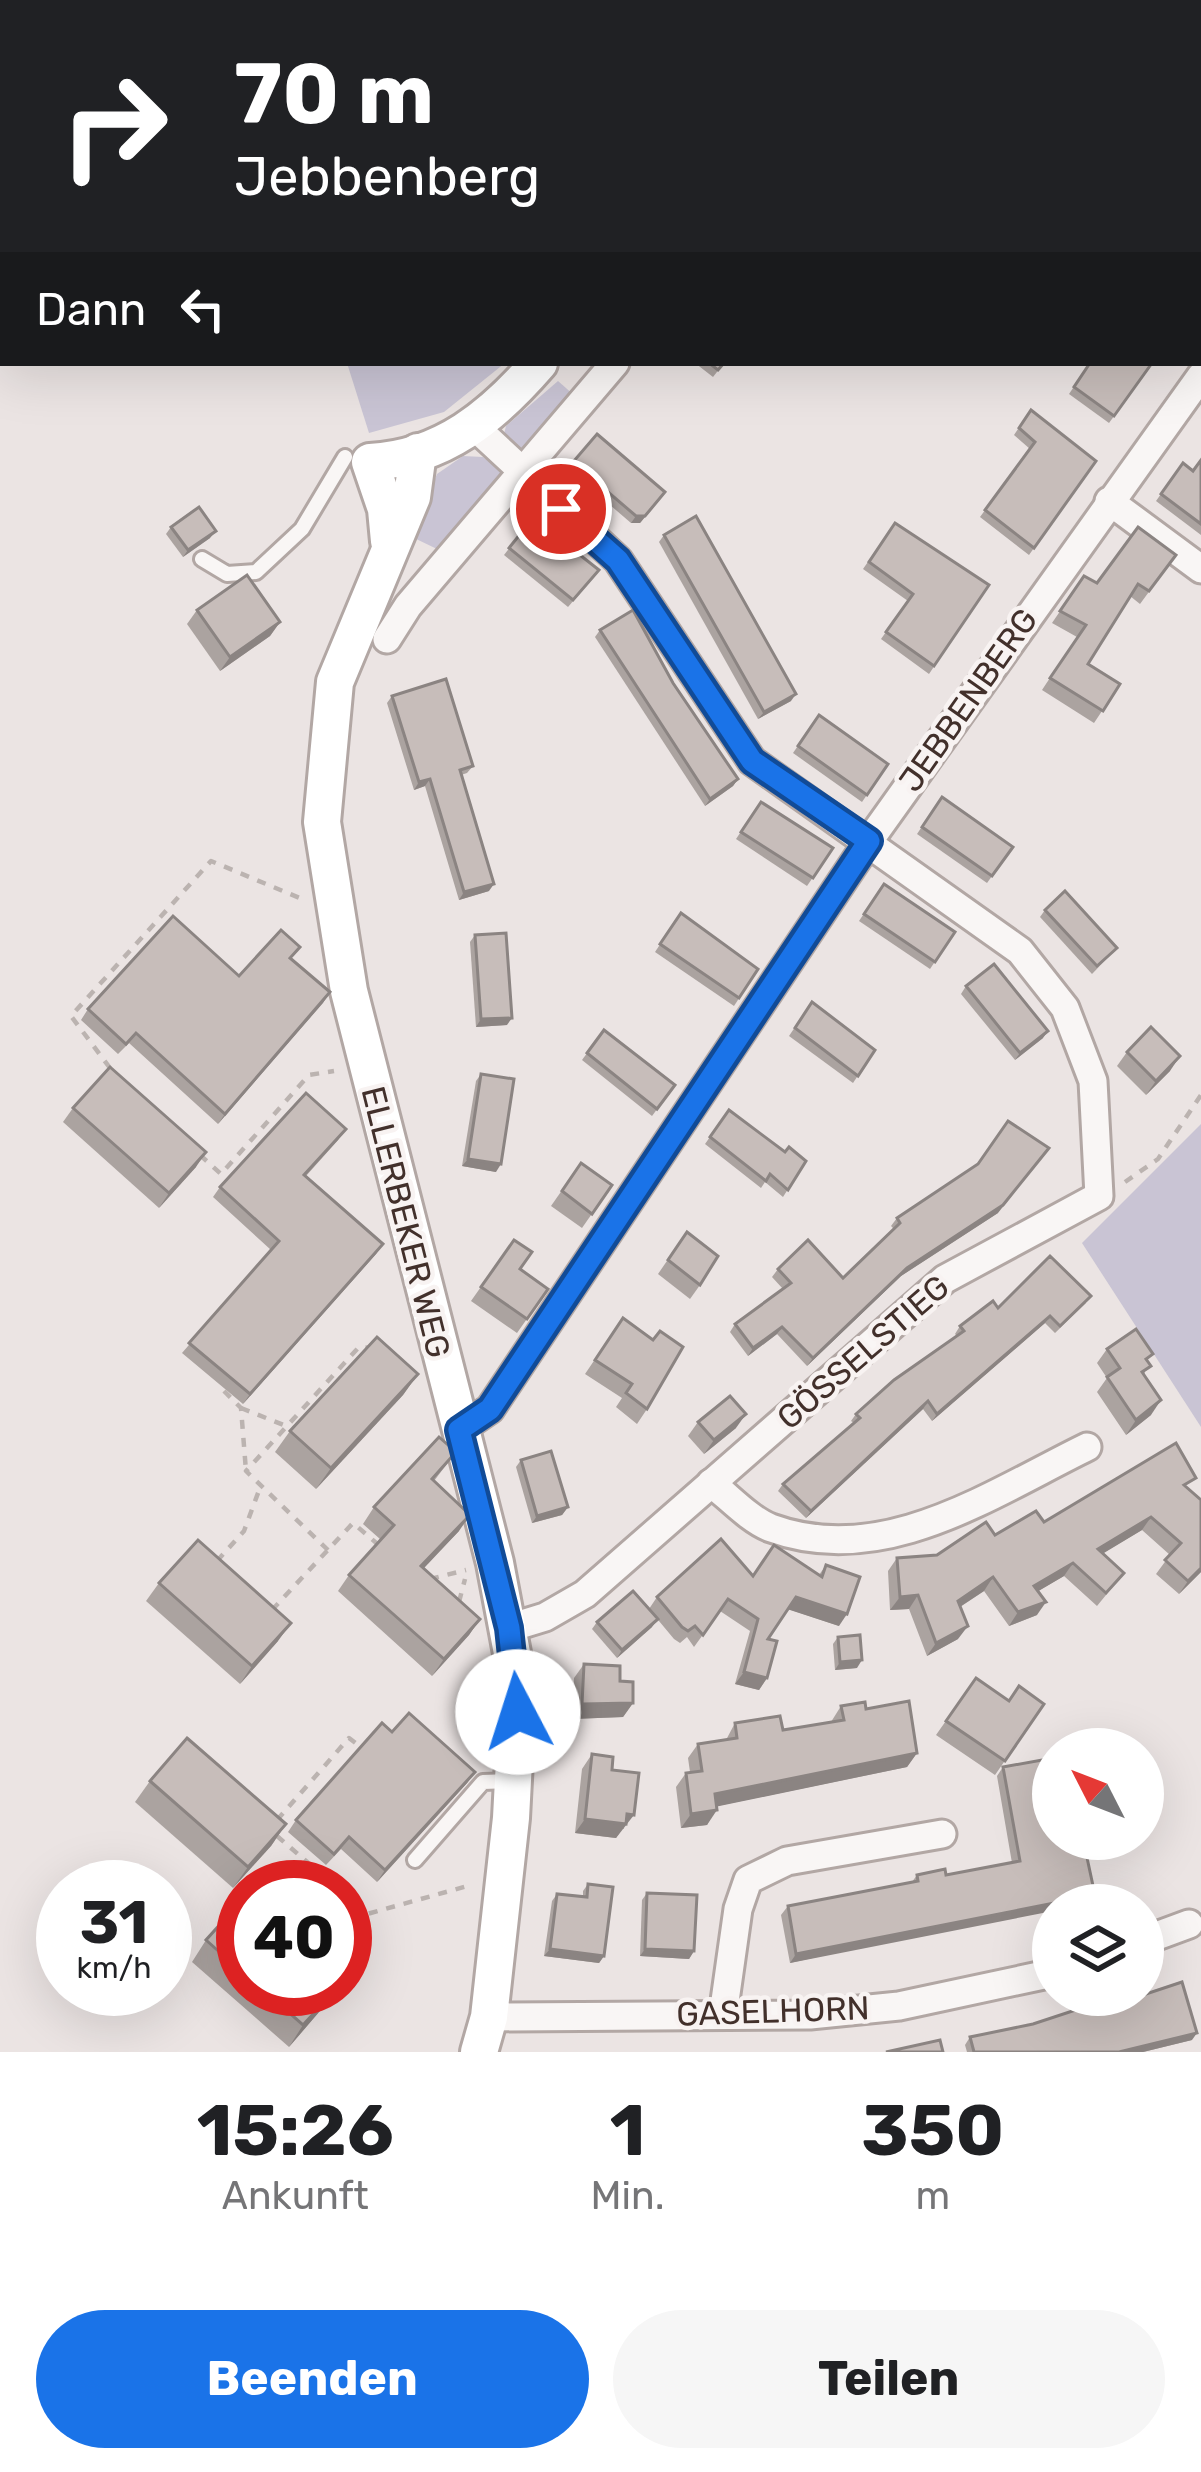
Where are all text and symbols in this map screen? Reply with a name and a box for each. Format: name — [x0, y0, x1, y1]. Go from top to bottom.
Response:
text: 70 m — [234, 44, 434, 144]
icon: right — [36, 48, 192, 204]
text: Jebbenberg — [234, 145, 540, 209]
icon: left — [170, 276, 236, 342]
text: Dann — [36, 283, 146, 336]
pin — [510, 458, 612, 560]
icon: arrive — [528, 476, 594, 542]
street label: JEBBENBERG — [891, 601, 1045, 799]
street label: ELLERBEKER WEG — [353, 1082, 459, 1362]
street label: GÖSSELSTIEG — [769, 1267, 957, 1437]
position arrow — [455, 1649, 581, 1775]
north arrow — [1032, 1728, 1164, 1860]
map controls — [1032, 1728, 1164, 2016]
speed limit sign: 40 — [216, 1860, 372, 2016]
button: layers — [1032, 1884, 1164, 2016]
text: 31 — [80, 1887, 148, 1958]
text: km/h — [77, 1950, 151, 1986]
street label: GASELHORN — [676, 1988, 870, 2034]
text: 15:26 — [197, 2088, 394, 2173]
text: 1 — [610, 2088, 645, 2173]
text: 350 — [861, 2088, 1004, 2173]
text: Ankunft — [222, 2173, 369, 2219]
text: Min. — [591, 2173, 664, 2219]
text: m — [915, 2173, 950, 2219]
button: Beenden — [36, 2310, 589, 2448]
button: Teilen — [613, 2310, 1165, 2448]

